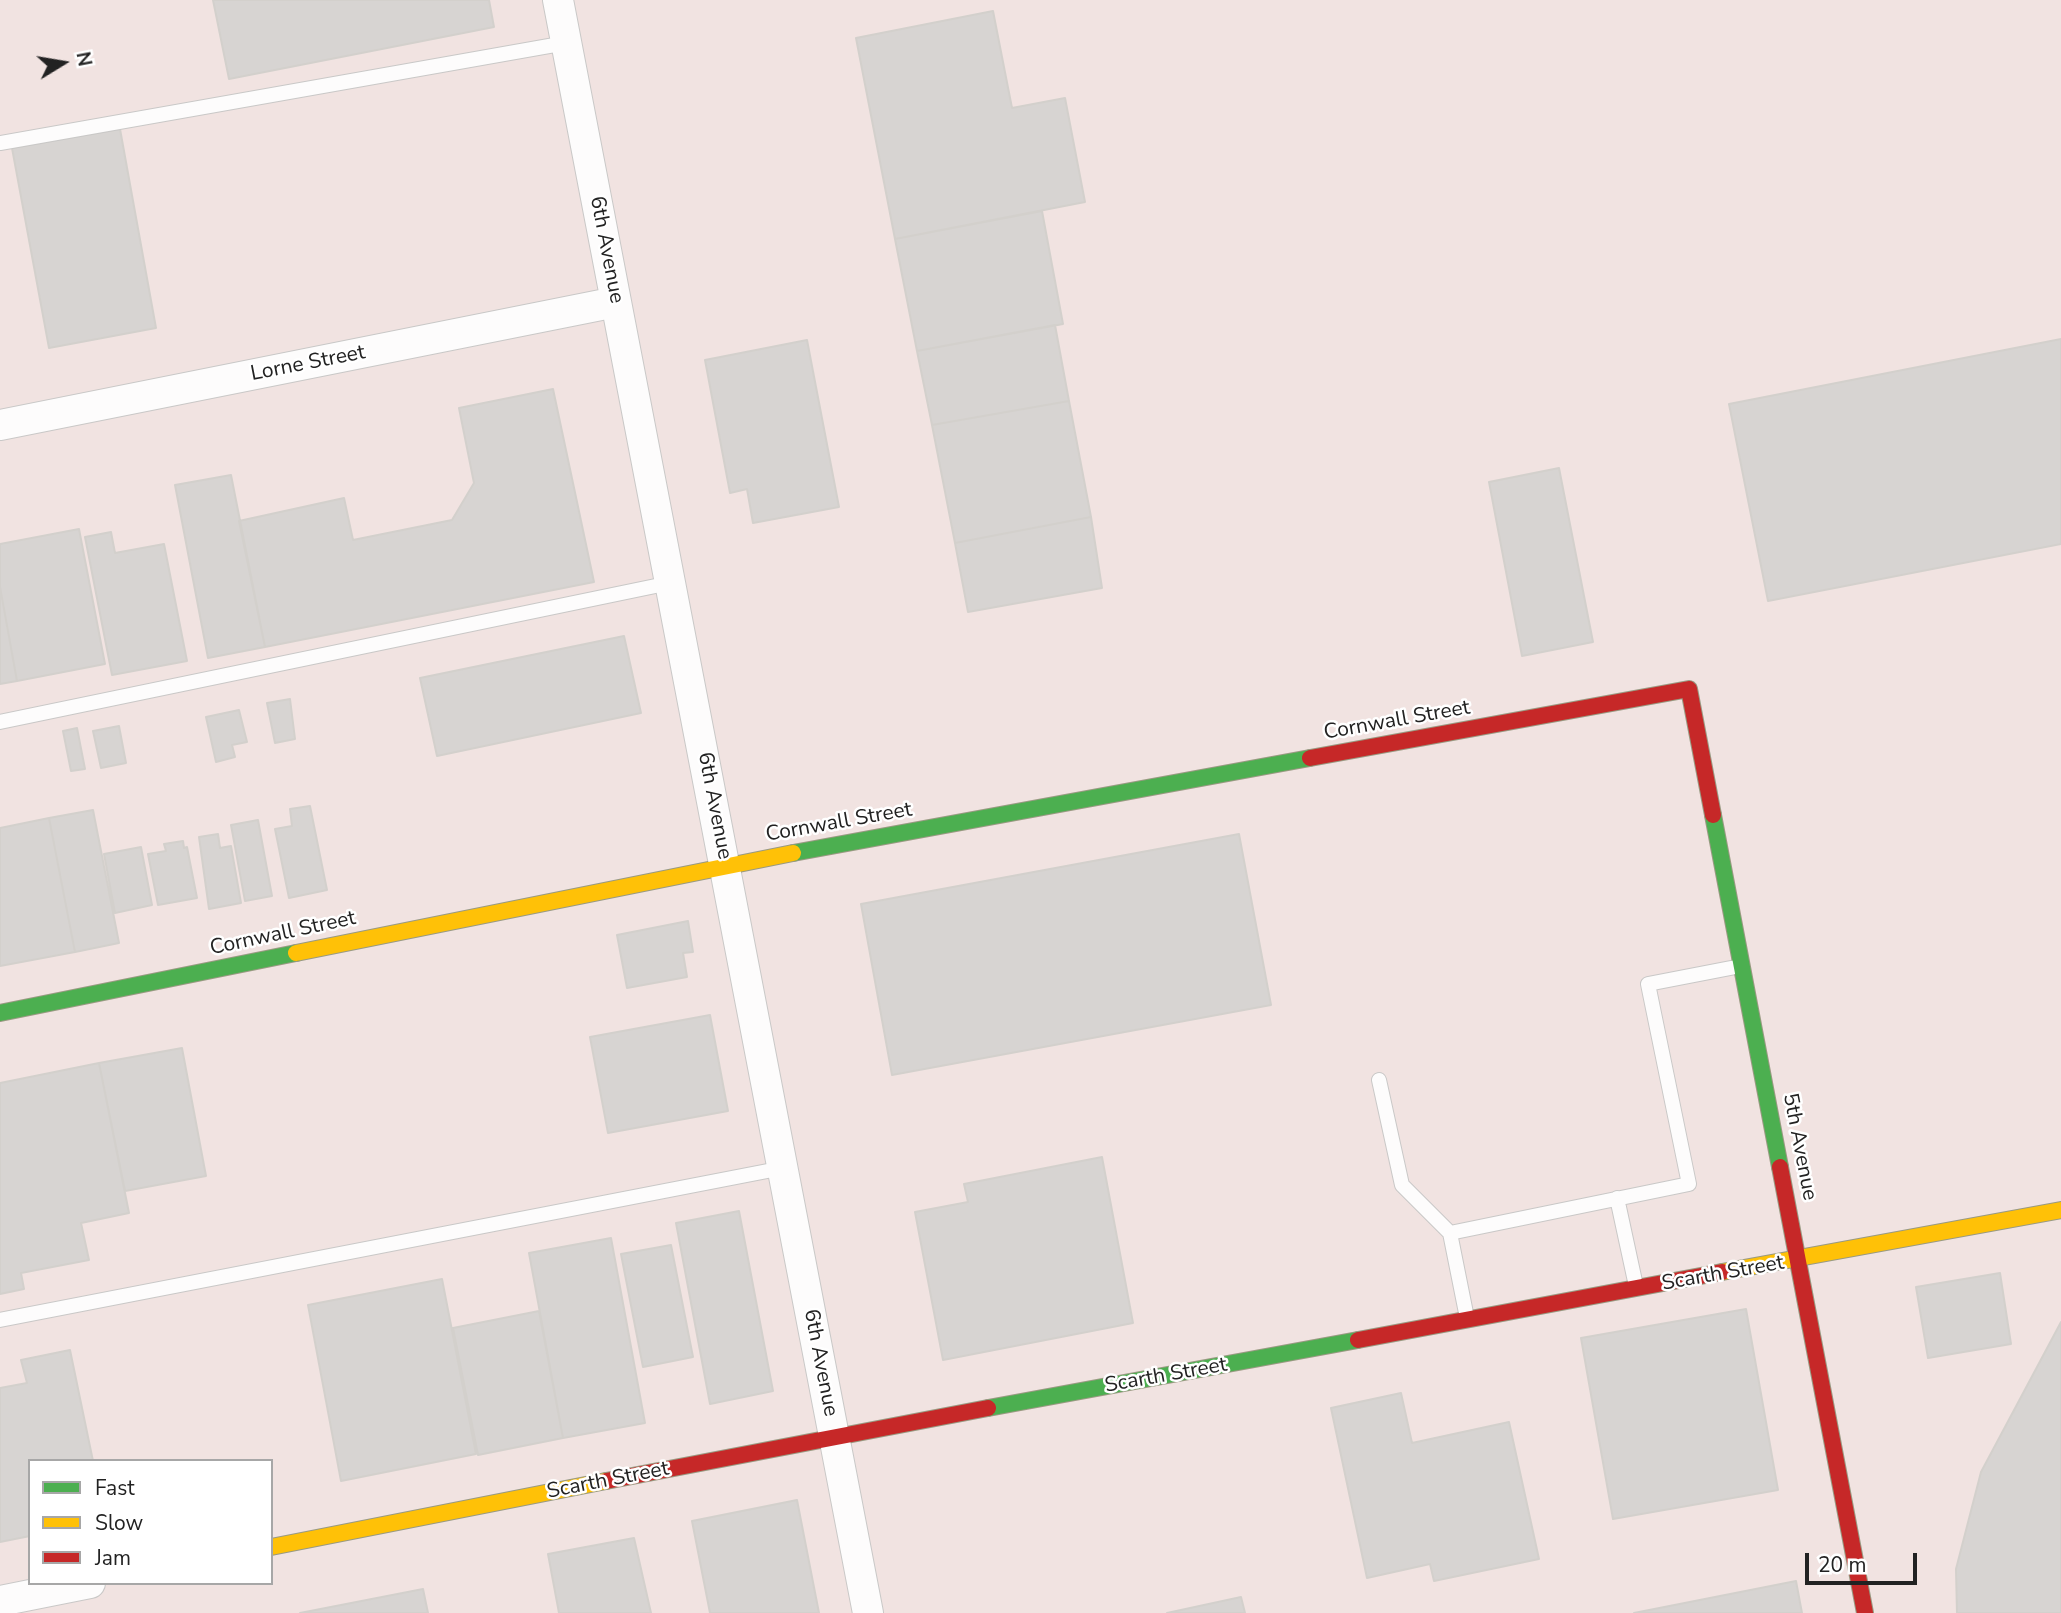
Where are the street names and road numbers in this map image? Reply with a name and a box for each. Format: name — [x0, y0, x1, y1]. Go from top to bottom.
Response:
street label: 6th Avenue — [583, 194, 629, 306]
street label: Lorne Street — [249, 341, 367, 387]
street label: Cornwall Street — [1322, 696, 1472, 746]
street label: 6th Avenue — [691, 750, 737, 862]
street label: Cornwall Street — [764, 798, 914, 848]
street label: Cornwall Street — [208, 906, 358, 962]
street label: 5th Avenue — [1776, 1091, 1822, 1203]
street label: Scarth Street — [1660, 1251, 1786, 1297]
street label: 6th Avenue — [797, 1307, 843, 1419]
street label: Scarth Street — [1103, 1353, 1229, 1399]
street label: Scarth Street — [545, 1457, 671, 1505]

